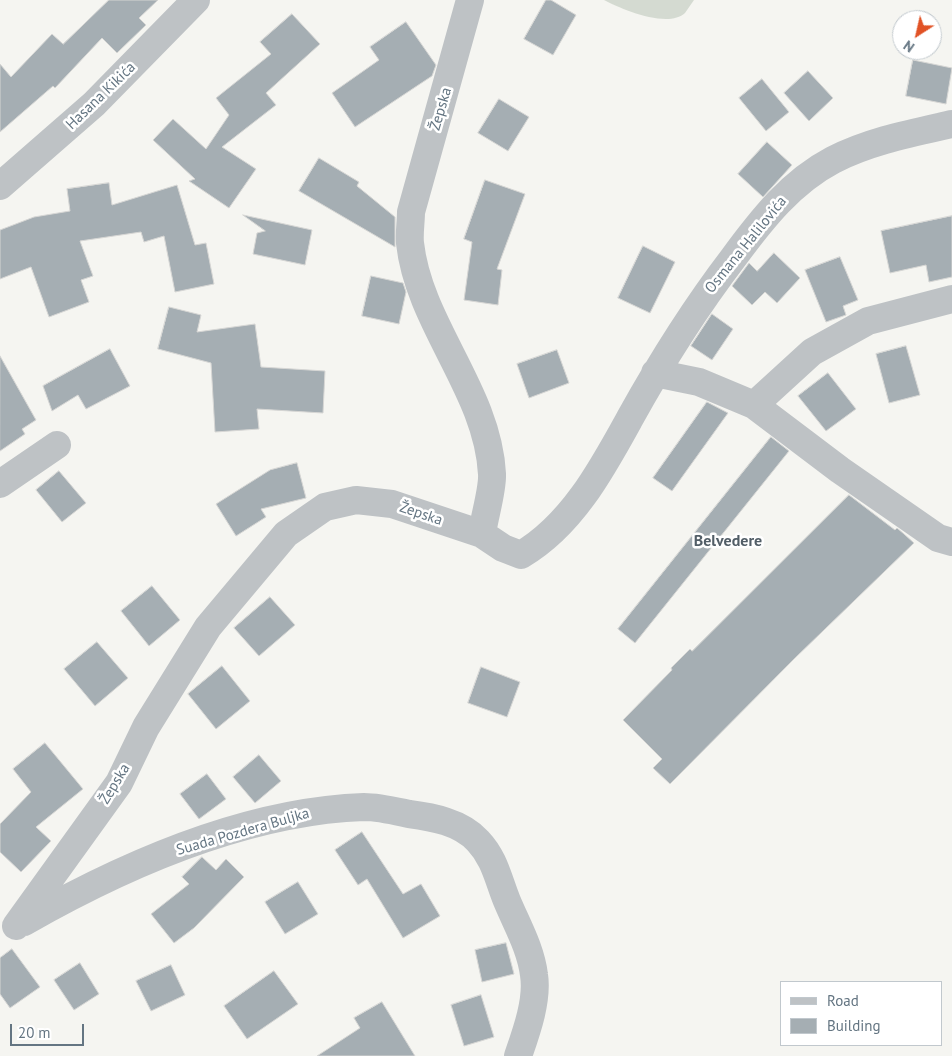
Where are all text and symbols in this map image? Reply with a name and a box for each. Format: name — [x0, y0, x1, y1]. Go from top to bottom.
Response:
north arrow — [892, 10, 942, 60]
text: N — [900, 36, 918, 56]
street label: Hasana Kikića — [63, 58, 139, 134]
street label: Žepska — [426, 85, 456, 133]
street label: Osmana Halilovića — [701, 193, 791, 297]
street label: Žepska — [397, 498, 445, 530]
district label: Belvedere — [694, 531, 762, 551]
street label: Žepska — [96, 760, 134, 808]
street label: Suada Pozdera Buljka — [174, 804, 312, 860]
legend — [780, 981, 942, 1046]
text: Road — [827, 991, 859, 1010]
scale bar — [12, 1014, 86, 1046]
text: Building — [827, 1016, 881, 1035]
text: 20 m — [18, 1023, 51, 1042]

